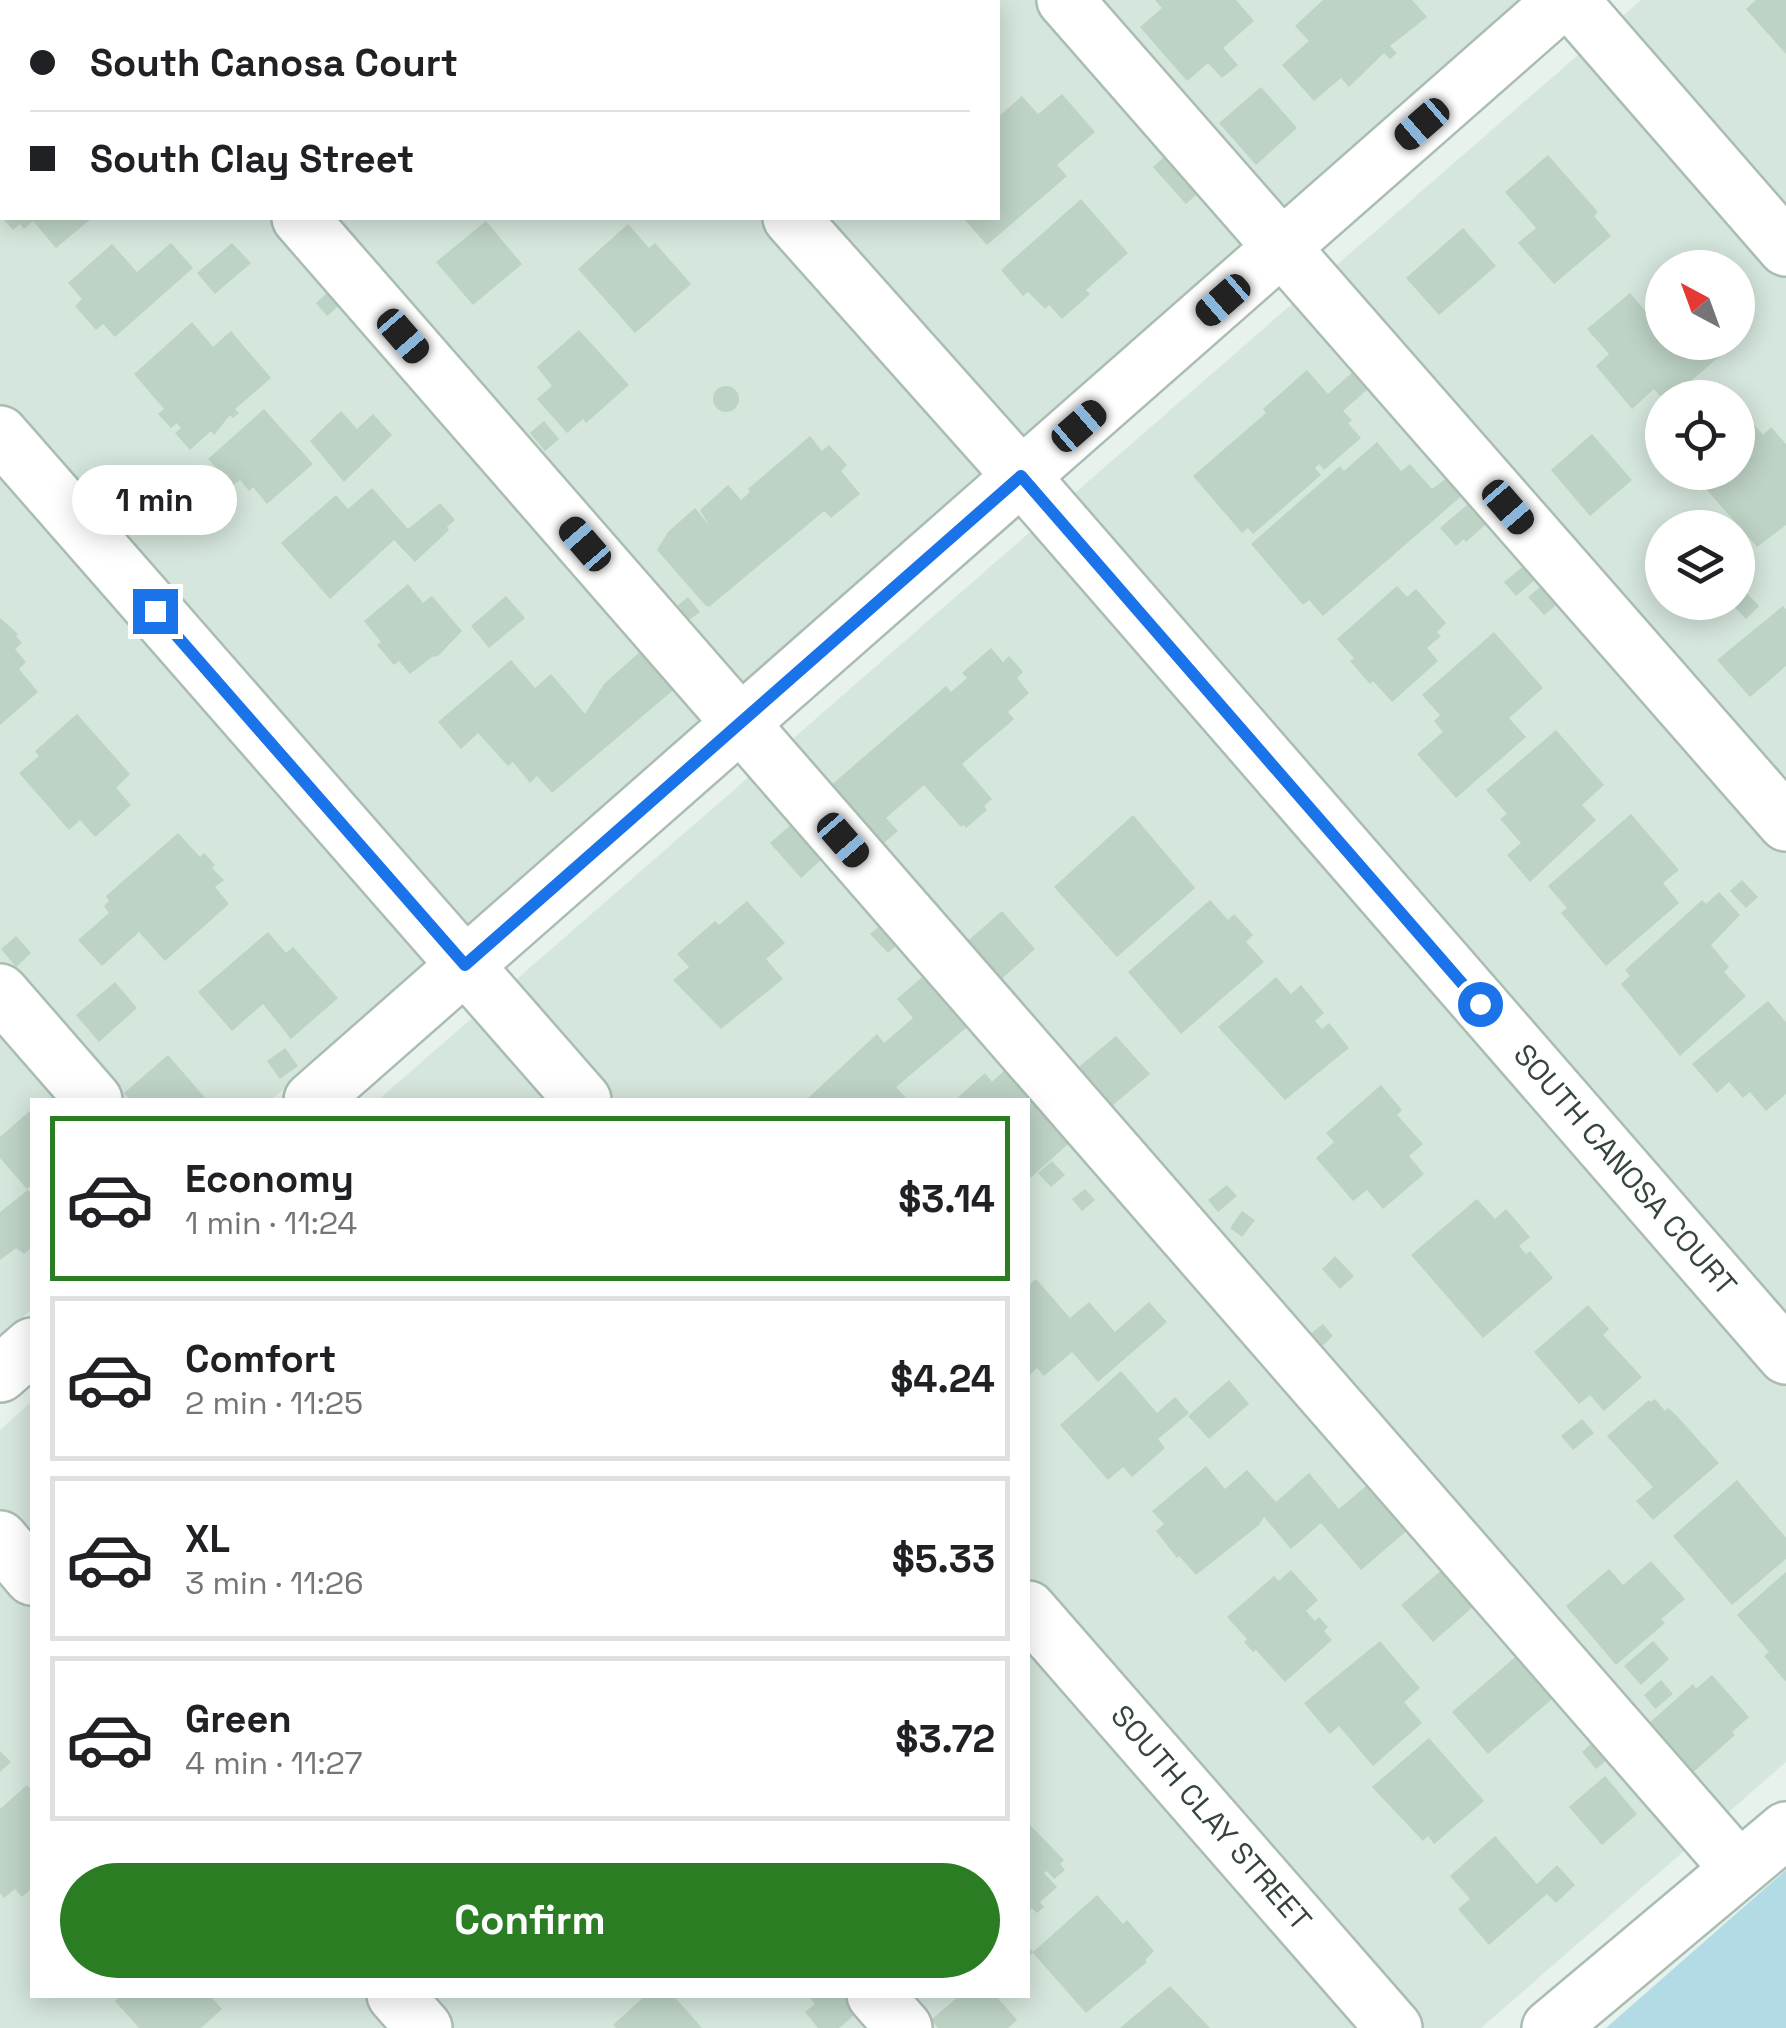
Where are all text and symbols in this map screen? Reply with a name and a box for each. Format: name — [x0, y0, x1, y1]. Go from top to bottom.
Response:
text: South Canosa Court — [90, 39, 458, 87]
car — [1390, 93, 1454, 155]
text: South Clay Street — [90, 135, 414, 183]
north arrow — [1645, 250, 1755, 360]
map controls — [1645, 250, 1755, 620]
car — [1191, 269, 1255, 331]
car — [372, 304, 434, 368]
button: locate — [1645, 380, 1755, 490]
car — [1047, 395, 1111, 457]
callout: 1 min — [72, 466, 238, 536]
car — [1477, 475, 1539, 539]
text: 1 min — [115, 480, 194, 520]
button: layers — [1645, 510, 1755, 620]
car — [554, 512, 616, 576]
route end — [133, 589, 178, 634]
car — [812, 808, 874, 872]
route start — [1458, 982, 1503, 1027]
street label: SOUTH CANOSA COURT — [1505, 1036, 1746, 1304]
icon: car — [65, 1154, 155, 1244]
text: Economy — [185, 1155, 354, 1203]
text: $3.14 — [898, 1175, 995, 1223]
text: 1 min · 11:24 — [185, 1203, 357, 1243]
icon: car — [65, 1334, 155, 1424]
text: Comfort — [185, 1335, 336, 1383]
text: $4.24 — [890, 1355, 995, 1403]
text: 2 min · 11:25 — [185, 1383, 363, 1423]
icon: car — [65, 1514, 155, 1604]
text: XL — [185, 1515, 230, 1563]
text: $5.33 — [892, 1535, 995, 1583]
text: 3 min · 11:26 — [185, 1563, 364, 1603]
icon: car — [65, 1694, 155, 1784]
text: Green — [185, 1695, 292, 1743]
street label: SOUTH CLAY STREET — [1103, 1697, 1320, 1939]
text: $3.72 — [895, 1715, 995, 1763]
text: 4 min · 11:27 — [185, 1743, 363, 1783]
button: Confirm — [60, 1863, 1000, 1978]

